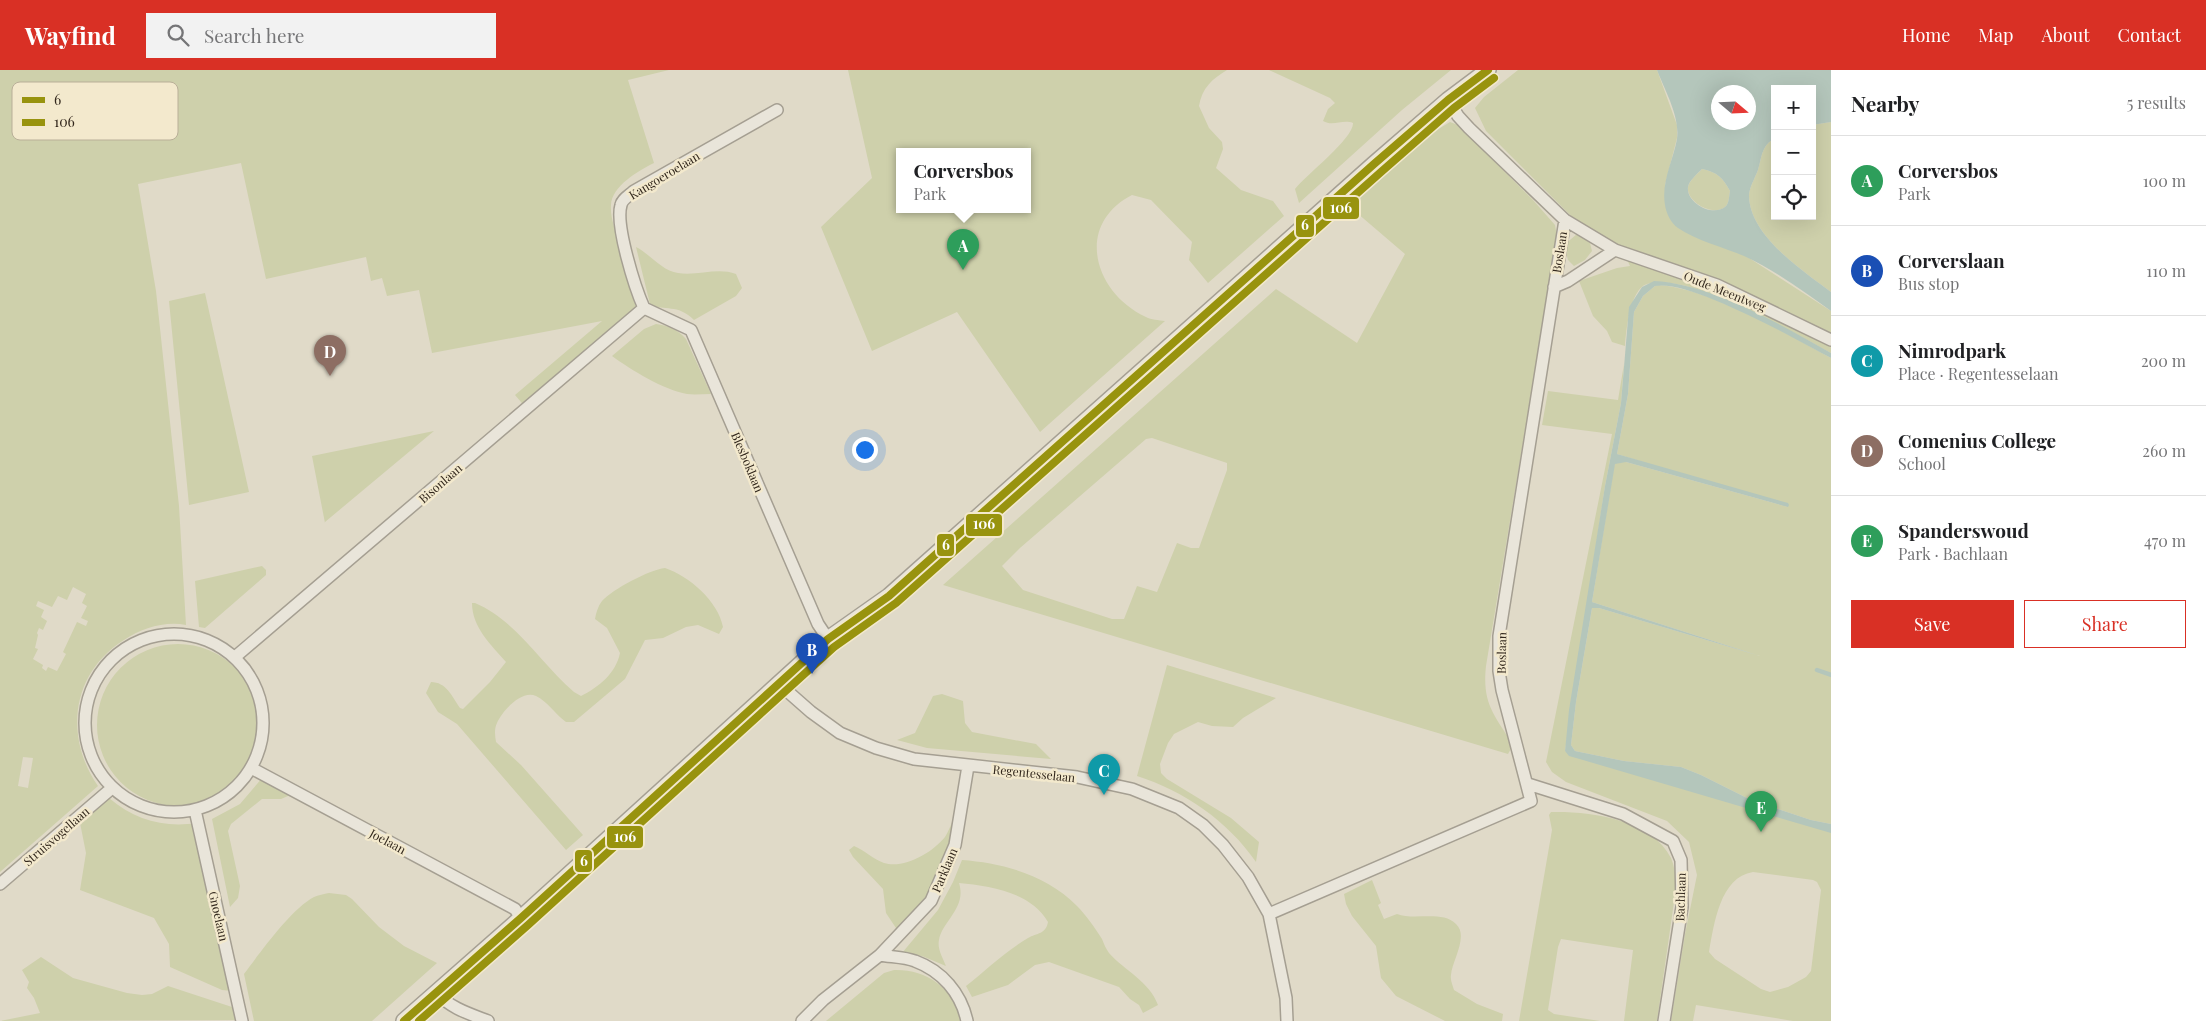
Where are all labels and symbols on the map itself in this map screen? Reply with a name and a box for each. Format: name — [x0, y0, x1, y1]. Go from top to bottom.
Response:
legend — [12, 82, 178, 140]
north arrow — [1711, 85, 1756, 130]
text: 6 — [54, 90, 61, 109]
text: 106 — [54, 112, 75, 131]
street label: Kangoeroelaan — [626, 148, 702, 202]
line badge: 106 — [1322, 196, 1360, 220]
text: 106 — [1330, 198, 1352, 217]
line badge: 6 — [1295, 214, 1315, 238]
text: 6 — [1301, 215, 1309, 234]
pin: A — [947, 229, 979, 270]
street label: Boslaan — [1548, 230, 1570, 274]
street label: Oude Meentweg — [1682, 267, 1769, 315]
pin: D — [314, 335, 346, 376]
street label: Blesboklaan — [728, 429, 768, 495]
your location — [852, 437, 878, 463]
street label: Bisonlaan — [415, 460, 465, 506]
line badge: 106 — [965, 513, 1003, 537]
text: 106 — [973, 514, 995, 533]
line badge: 6 — [936, 533, 955, 557]
text: 6 — [942, 535, 950, 554]
street label: Boslaan — [1493, 632, 1509, 674]
pin: B — [796, 633, 828, 674]
pin: C — [1088, 754, 1120, 795]
street label: Regentesselaan — [992, 761, 1076, 785]
pin: E — [1745, 791, 1777, 832]
street label: Struisvogellaan — [20, 803, 92, 869]
street label: Joelaan — [366, 824, 409, 857]
line badge: 106 — [606, 825, 644, 849]
text: 106 — [614, 827, 636, 846]
street label: Parklaan — [927, 845, 961, 895]
line badge: 6 — [574, 849, 593, 873]
text: 6 — [580, 851, 588, 870]
street label: Bachlaan — [1671, 872, 1689, 922]
street label: Gnoelaan — [205, 889, 233, 943]

